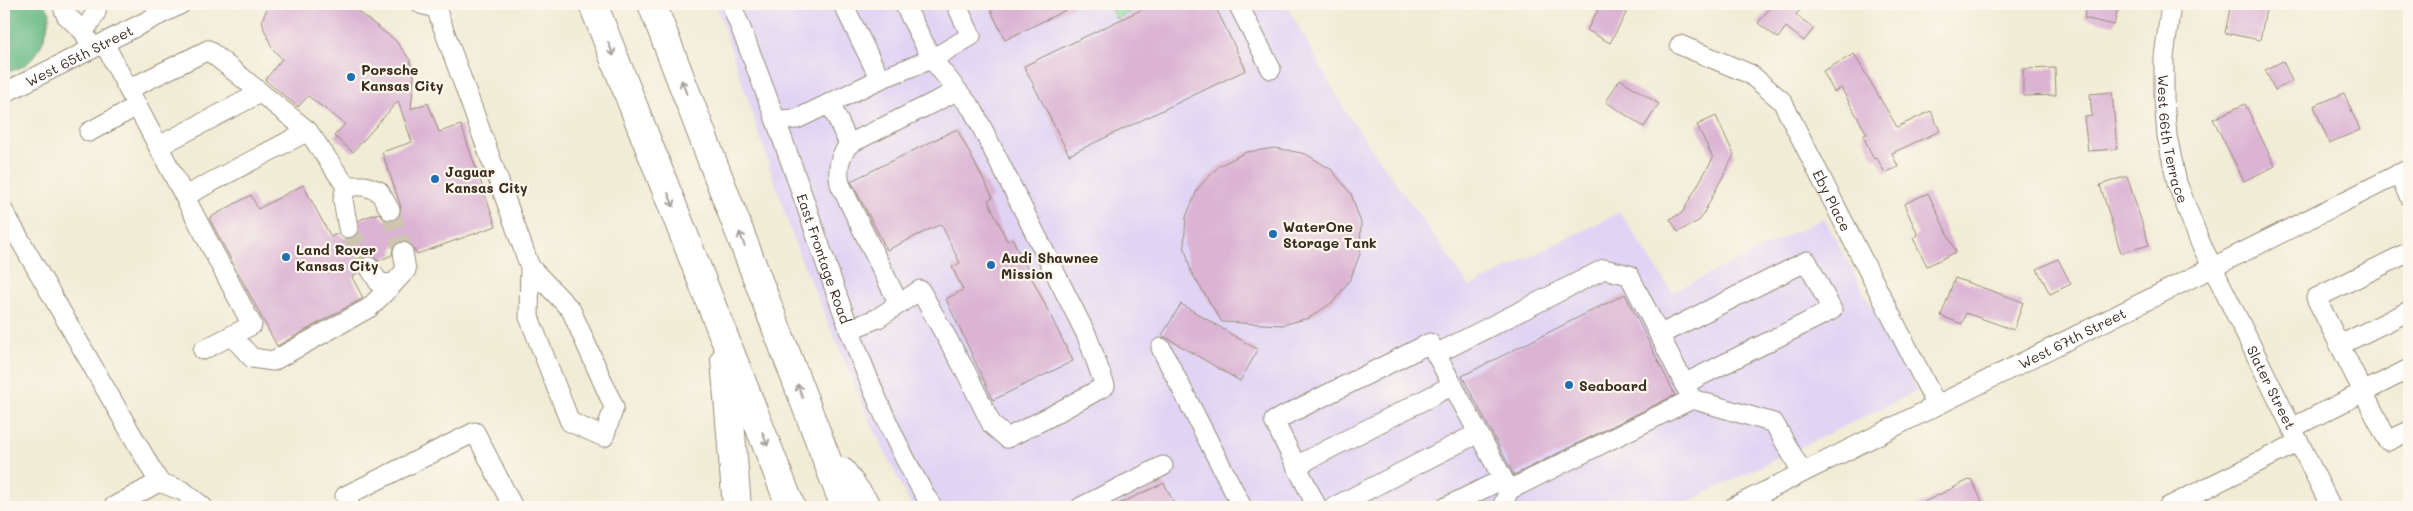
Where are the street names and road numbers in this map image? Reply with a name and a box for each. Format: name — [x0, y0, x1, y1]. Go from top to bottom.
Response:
street label: West 65th Street — [22, 20, 136, 90]
street label: West 66th Terrace — [2155, 74, 2193, 205]
street label: Eby Place — [1809, 166, 1856, 234]
street label: East Frontage Road — [793, 191, 856, 326]
street label: West 67th Street — [2015, 303, 2129, 373]
street label: Slater Street — [2243, 342, 2301, 432]

